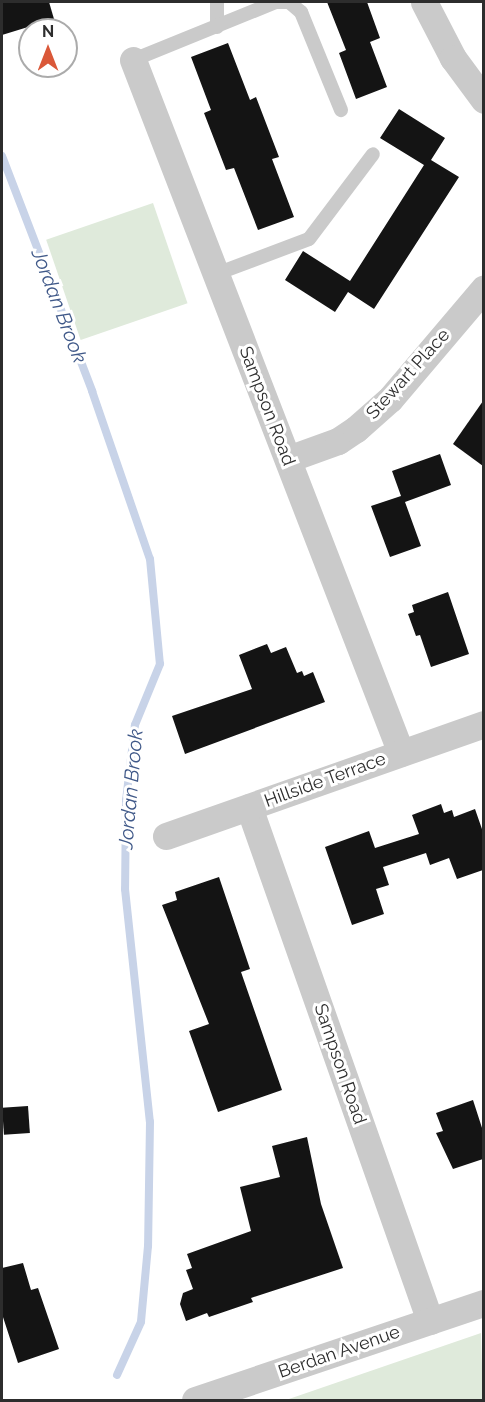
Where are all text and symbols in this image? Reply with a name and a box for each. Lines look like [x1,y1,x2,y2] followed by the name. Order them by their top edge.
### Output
[18,18,78,78] north arrow
[42,22,54,41] text: N
[26,246,92,366] water label: Jordan Brook
[362,324,454,424] street label: Stewart Place
[234,343,300,469] street label: Sampson Road
[114,728,148,850] water label: Jordan Brook
[261,748,389,812] street label: Hillside Terrace
[309,1001,371,1127] street label: Sampson Road
[275,1321,403,1383] street label: Berdan Avenue

